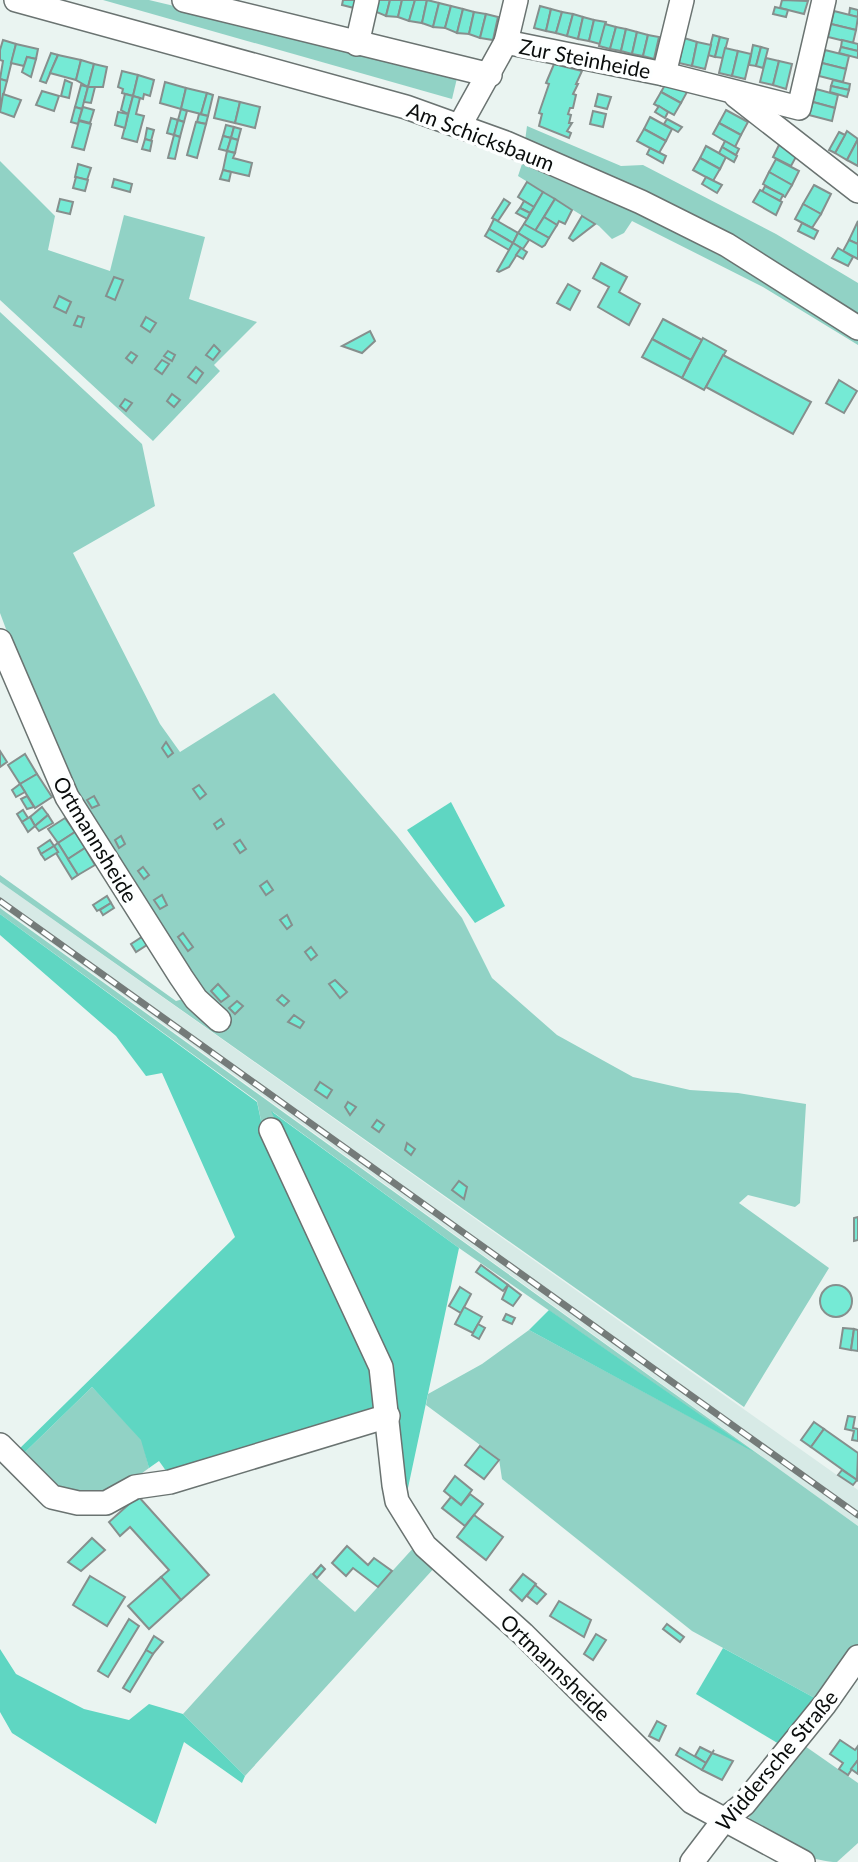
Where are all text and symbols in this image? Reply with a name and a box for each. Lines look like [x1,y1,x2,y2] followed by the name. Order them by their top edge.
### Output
[517,33,653,83] street label: Zur Steinheide
[404,96,558,176] street label: Am Schicksbaum
[49,771,143,907] street label: Ortmannsheide
[496,1608,616,1726] street label: Ortmannsheide
[710,1685,842,1835] street label: Widdersche Straße

